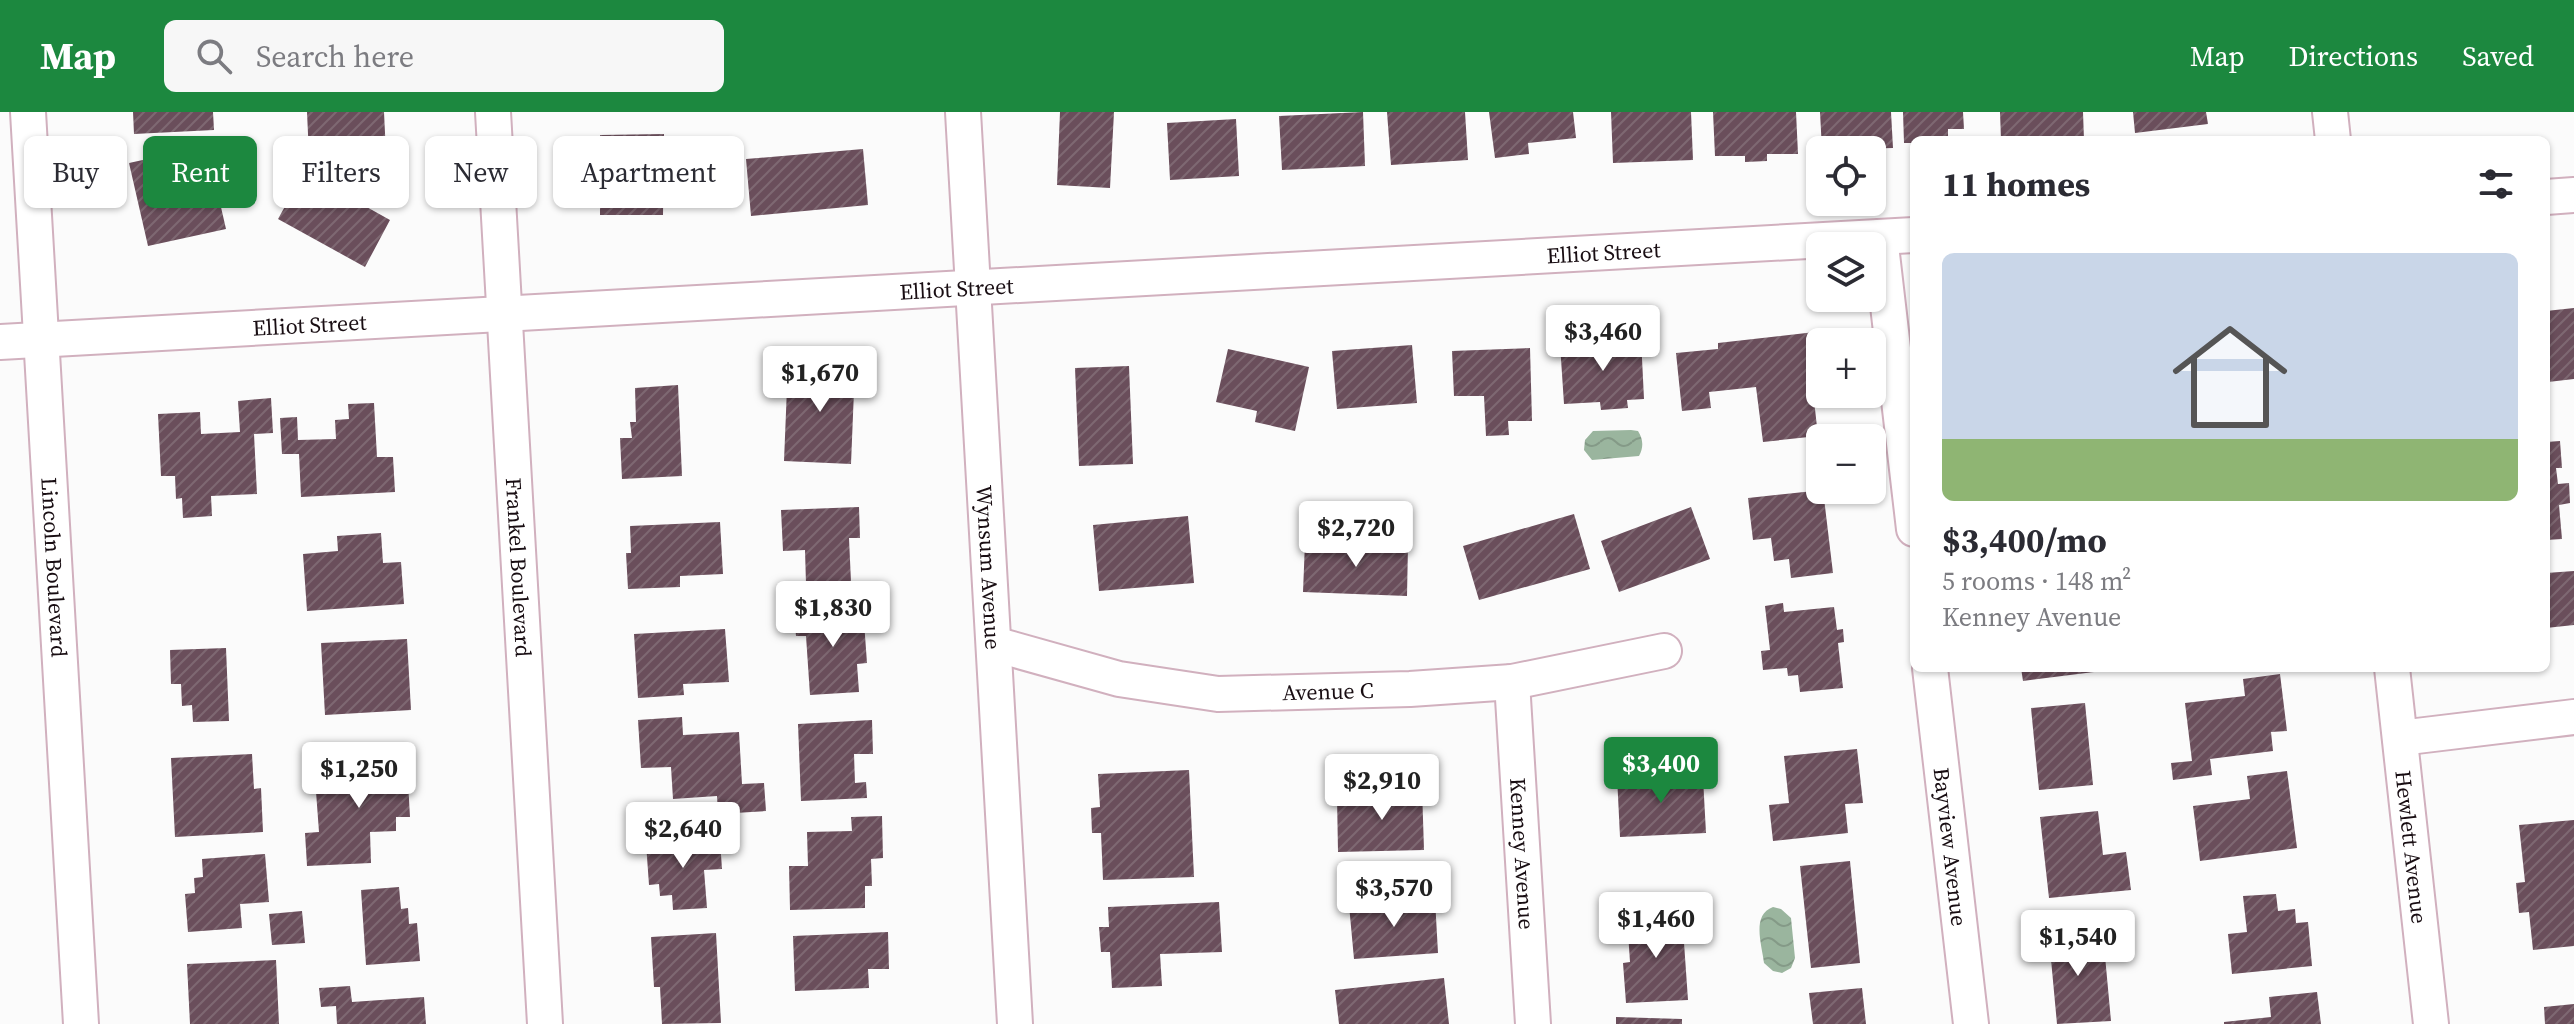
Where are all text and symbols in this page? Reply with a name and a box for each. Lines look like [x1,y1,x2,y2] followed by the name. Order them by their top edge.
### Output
[164,20,724,92] search box
[40,30,116,82] text: Map
[192,34,236,78] icon: search
[256,36,414,77] text: Search here
[2190,37,2245,75] text: Map
[2289,37,2418,75] text: Directions
[2462,37,2534,75] text: Saved
[24,136,127,208] chip: Buy
[143,136,257,208] chip: Rent
[273,136,409,208] chip: Filters
[425,136,537,208] chip: New
[553,136,744,208] chip: Apartment
[1806,136,1886,504] map controls
[1806,136,1886,216] button: locate
[1942,161,2090,207] text: 11 homes
[2474,162,2518,206] icon: filters
[1806,232,1886,312] button: layers
[1546,234,1662,271] street label: Elliot Street
[899,270,1015,307] street label: Elliot Street
[1538,305,1668,373] pin: $3,460
[2158,305,2302,449] icon: home
[252,306,368,343] street label: Elliot Street
[1564,313,1642,349] text: $3,460
[1806,328,1886,408] button: +
[755,346,885,414] pin: $1,670
[781,354,859,390] text: $1,670
[1806,424,1886,504] button: −
[34,476,75,659] street label: Lincoln Boulevard
[499,477,539,658] street label: Frankel Boulevard
[969,484,1009,650] street label: Wynsum Avenue
[1291,501,1421,569] pin: $2,720
[1317,509,1395,545] text: $2,720
[1942,517,2107,563] text: $3,400/mo
[1942,563,2131,599] text: 5 rooms · 148 m²
[768,581,898,649] pin: $1,830
[794,589,872,625] text: $1,830
[1942,599,2121,635] text: Kenney Avenue
[1282,675,1374,707] street label: Avenue C
[1596,737,1726,805] pin: $3,400
[294,742,424,810] pin: $1,250
[1622,745,1700,781] text: $3,400
[320,750,398,786] text: $1,250
[1317,754,1447,822] pin: $2,910
[1343,762,1421,798] text: $2,910
[1927,766,1975,928] street label: Bayview Avenue
[2388,769,2435,925] street label: Hewlett Avenue
[1503,777,1542,930] street label: Kenney Avenue
[618,802,748,870] pin: $2,640
[644,810,722,846] text: $2,640
[1329,861,1459,929] pin: $3,570
[1355,869,1433,905] text: $3,570
[1591,892,1721,960] pin: $1,460
[1617,900,1695,936] text: $1,460
[2013,910,2143,978] pin: $1,540
[2039,918,2117,954] text: $1,540

